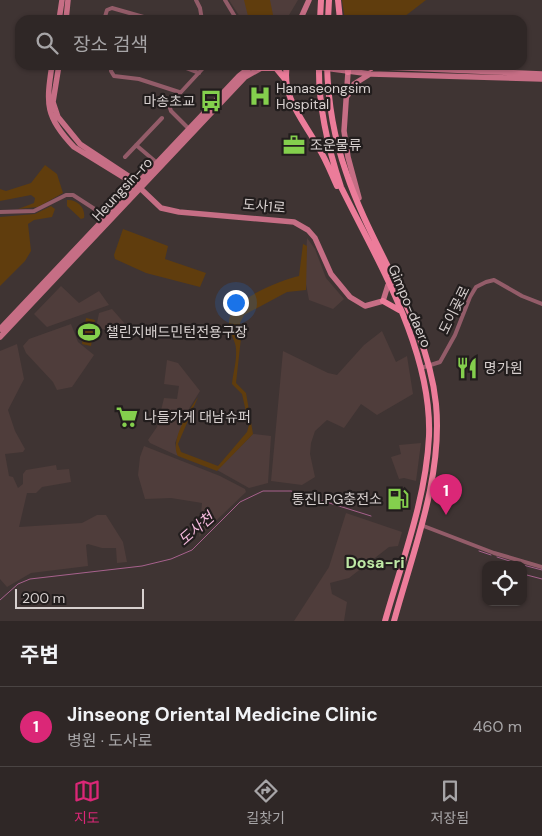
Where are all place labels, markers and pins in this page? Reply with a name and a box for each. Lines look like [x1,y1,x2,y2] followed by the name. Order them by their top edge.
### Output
[276,79,371,113] place label: Hanaseongsim Hospital
[247,83,273,109] hospital icon: Hanaseongsim Hospital
[198,88,224,114] bus stop icon: 마송초교
[143,92,195,110] place label: 마송초교
[281,132,307,158] office icon: 조운물류
[310,136,362,154] place label: 조운물류
[76,319,102,345] sports icon: 챌린지배드민턴전용구장
[106,323,248,341] place label: 챌린지배드민턴전용구장
[454,355,480,381] restaurant icon: 명가원
[484,359,523,377] place label: 명가원
[114,404,140,430] supermarket icon: 나들가게 대남슈퍼
[144,408,251,426] place label: 나들가게 대남슈퍼
[430,474,462,515] pin: 1
[385,486,411,512] fuel station icon: 통진LPG충전소
[291,490,382,508] place label: 통진LPG충전소

